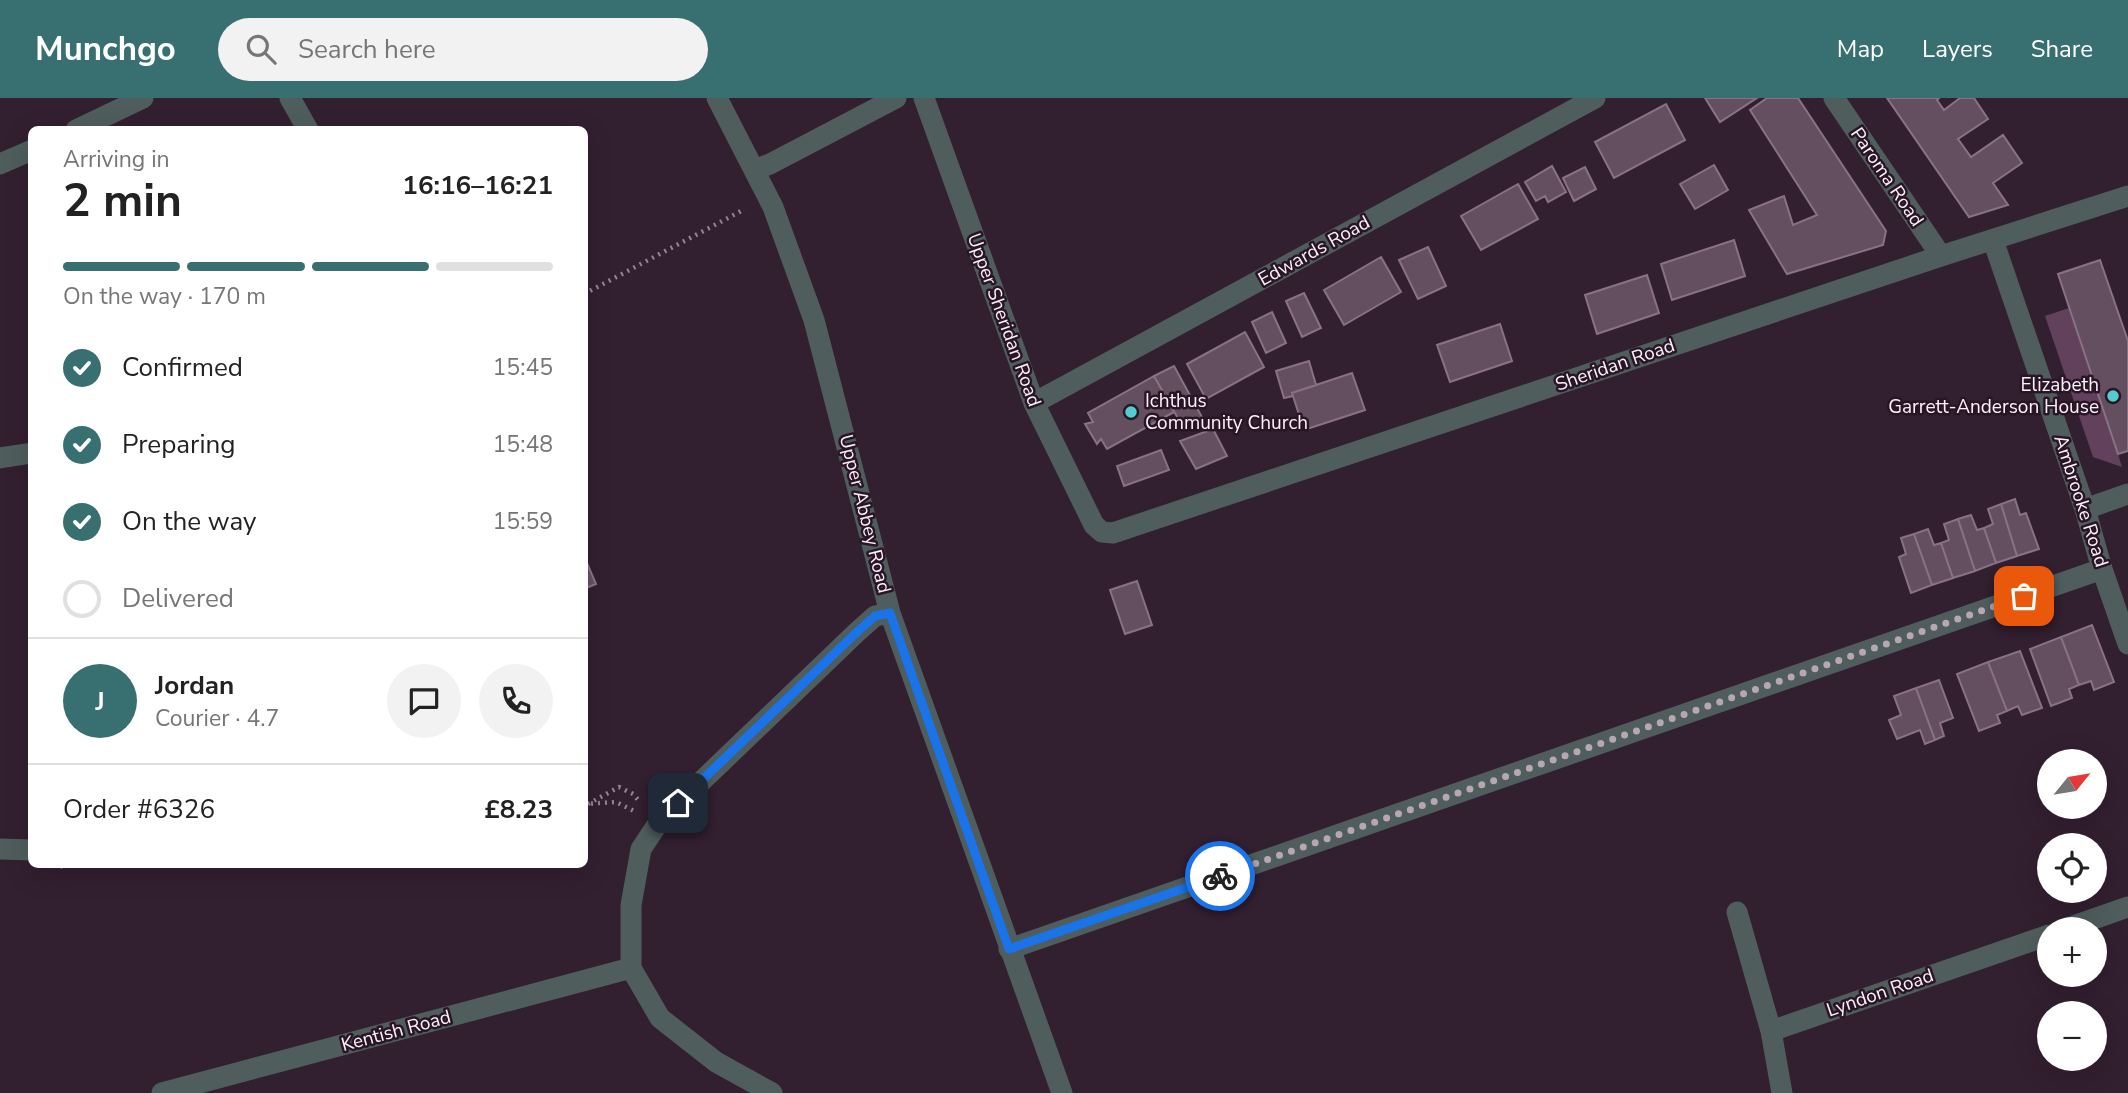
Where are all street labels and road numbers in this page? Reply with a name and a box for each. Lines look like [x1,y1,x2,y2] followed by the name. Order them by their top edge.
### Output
[1844,122,1930,232] street label: Paroma Road
[1254,210,1374,292] street label: Edwards Road
[961,230,1047,410] street label: Upper Sheridan Road
[1552,332,1678,398] street label: Sheridan Road
[833,432,897,596] street label: Upper Abbey Road
[2047,432,2115,570] street label: Ambrooke Road
[1823,963,1937,1023] street label: Lyndon Road
[338,1004,454,1058] street label: Kentish Road

